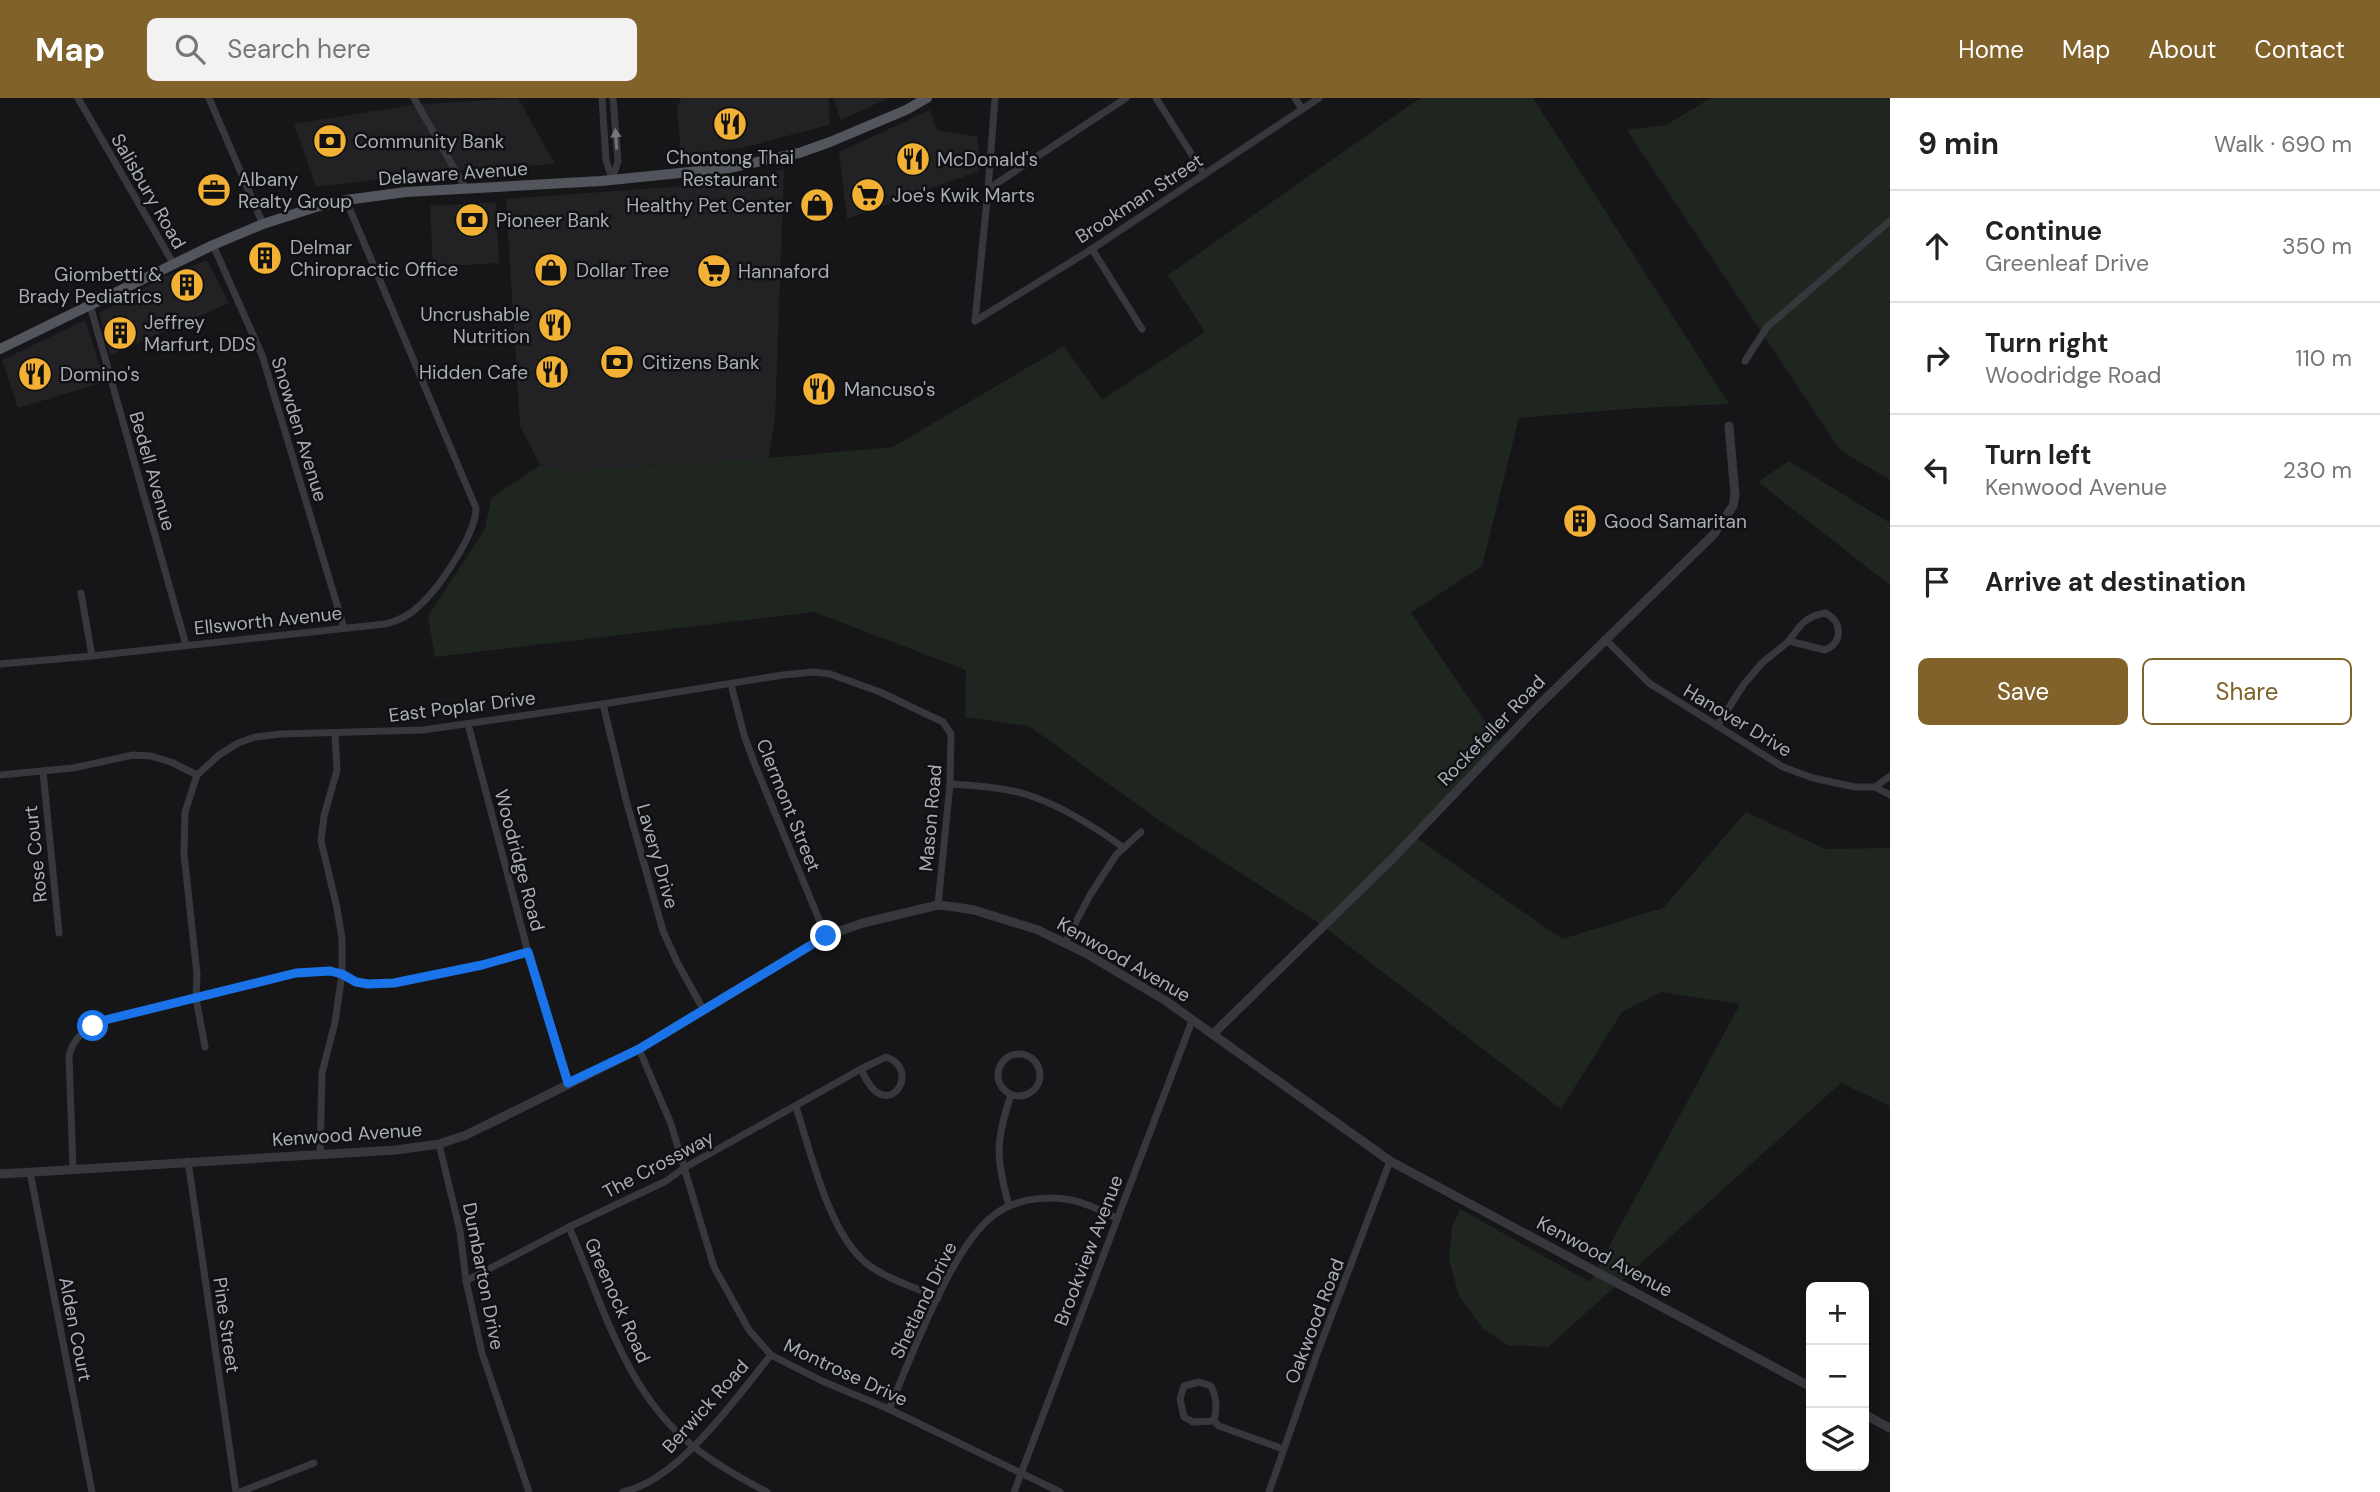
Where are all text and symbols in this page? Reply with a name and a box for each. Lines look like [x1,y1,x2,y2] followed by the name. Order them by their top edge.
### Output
[147,18,637,81] search box
[35,28,105,71] text: Map
[171,30,209,68] icon: search
[227,32,371,66] text: Search here
[1958,34,2024,65] text: Home
[2062,34,2110,65] text: Map
[2148,34,2217,65] text: About
[2255,34,2345,65] text: Contact
[711,105,749,143] restaurant icon: Chontong Thai Restaurant
[311,122,349,160] bank icon: Community Bank
[1918,124,1999,163] text: 9 min
[610,128,621,150] one-way arrow
[105,129,192,254] street label: Salisbury Road
[354,129,505,154] place label: Community Bank
[2214,129,2352,159] text: Walk · 690 m
[894,140,932,178] restaurant icon: McDonald's
[666,145,794,192] place label: Chontong Thai Restaurant
[937,147,1038,172] place label: McDonald's
[1071,148,1208,249] street label: Brookman Street
[377,156,529,191] street label: Delaware Avenue
[238,167,352,214] place label: Albany Realty Group
[195,171,233,209] office icon: Albany Realty Group
[849,176,887,214] supermarket icon: Joe's Kwik Marts
[892,183,1035,208] place label: Joe's Kwik Marts
[798,186,836,224] shop icon: Healthy Pet Center
[626,193,792,218] place label: Healthy Pet Center
[453,201,491,239] bank icon: Pioneer Bank
[496,208,610,233] place label: Pioneer Bank
[1985,214,2102,248] text: Continue
[1918,227,1956,265] icon: ahead
[2282,231,2352,261] text: 350 m
[290,235,458,282] place label: Delmar Chiropractic Office
[246,239,284,277] building icon: Delmar Chiropractic Office
[1985,248,2149,278] text: Greenleaf Drive
[532,251,570,289] shop icon: Dollar Tree
[695,252,733,290] supermarket icon: Hannaford
[576,258,669,283] place label: Dollar Tree
[738,259,829,284] place label: Hannaford
[18,262,162,309] place label: Giombetti & Brady Pediatrics
[168,266,206,304] building icon: Giombetti & Brady Pediatrics
[420,302,530,349] place label: Uncrushable Nutrition
[536,306,574,344] restaurant icon: Uncrushable Nutrition
[144,310,256,357] place label: Jeffrey Marfurt, DDS
[101,314,139,352] building icon: Jeffrey Marfurt, DDS
[1985,326,2109,360] text: Turn right
[1918,339,1956,377] icon: right
[598,343,636,381] bank icon: Citizens Bank
[2295,343,2352,373] text: 110 m
[642,350,760,375] place label: Citizens Bank
[533,353,571,391] restaurant icon: Hidden Cafe
[266,354,333,505] street label: Snowden Avenue
[16,355,54,393] restaurant icon: Domino's
[419,360,528,385] place label: Hidden Cafe
[1985,360,2161,390] text: Woodridge Road
[60,362,140,387] place label: Domino's
[800,370,838,408] restaurant icon: Mancuso's
[844,377,936,402] place label: Mancuso's
[124,409,181,534] street label: Bedell Avenue
[1985,438,2092,472] text: Turn left
[1918,451,1956,489] icon: left
[2283,455,2352,485] text: 230 m
[1985,472,2167,502] text: Kenwood Avenue
[1561,502,1599,540] building icon: Good Samaritan
[1604,509,1747,534] place label: Good Samaritan
[1918,563,1956,601] icon: arrive
[1985,565,2246,599] text: Arrive at destination
[193,600,343,641] street label: Ellsworth Avenue
[1918,658,2128,725] button: Save
[2142,658,2352,725] button: Share
[1432,670,1551,791] street label: Rockefeller Road
[1679,678,1797,763] street label: Hanover Drive
[387,685,537,728] street label: East Poplar Drive
[751,735,827,875] street label: Clermont Street
[913,764,948,873] street label: Mason Road
[489,787,550,934] street label: Woodridge Road
[631,801,684,911] street label: Lavery Drive
[18,804,53,904] street label: Rose Court
[1052,911,1195,1008] street label: Kenwood Avenue
[810,920,841,951] route end
[77,1010,108,1041] route start
[271,1117,423,1152] street label: Kenwood Avenue
[598,1124,719,1204] street label: The Crossway
[1048,1171,1129,1329] street label: Brookview Avenue
[457,1200,510,1352] street label: Dumbarton Drive
[1533,1210,1677,1303] street label: Kenwood Avenue
[579,1234,656,1367] street label: Greenock Road
[884,1238,963,1363] street label: Shetland Drive
[1279,1255,1350,1388] street label: Oakwood Road
[53,1275,98,1383] street label: Alden Court
[207,1276,246,1374] street label: Pine Street
[1806,1282,1869,1471] map controls
[1806,1282,1869,1345] button: +
[780,1333,912,1412] street label: Montrose Drive
[1806,1345,1869,1408] button: −
[657,1354,754,1459] street label: Berwick Road
[1806,1408,1869,1471] button: layers

